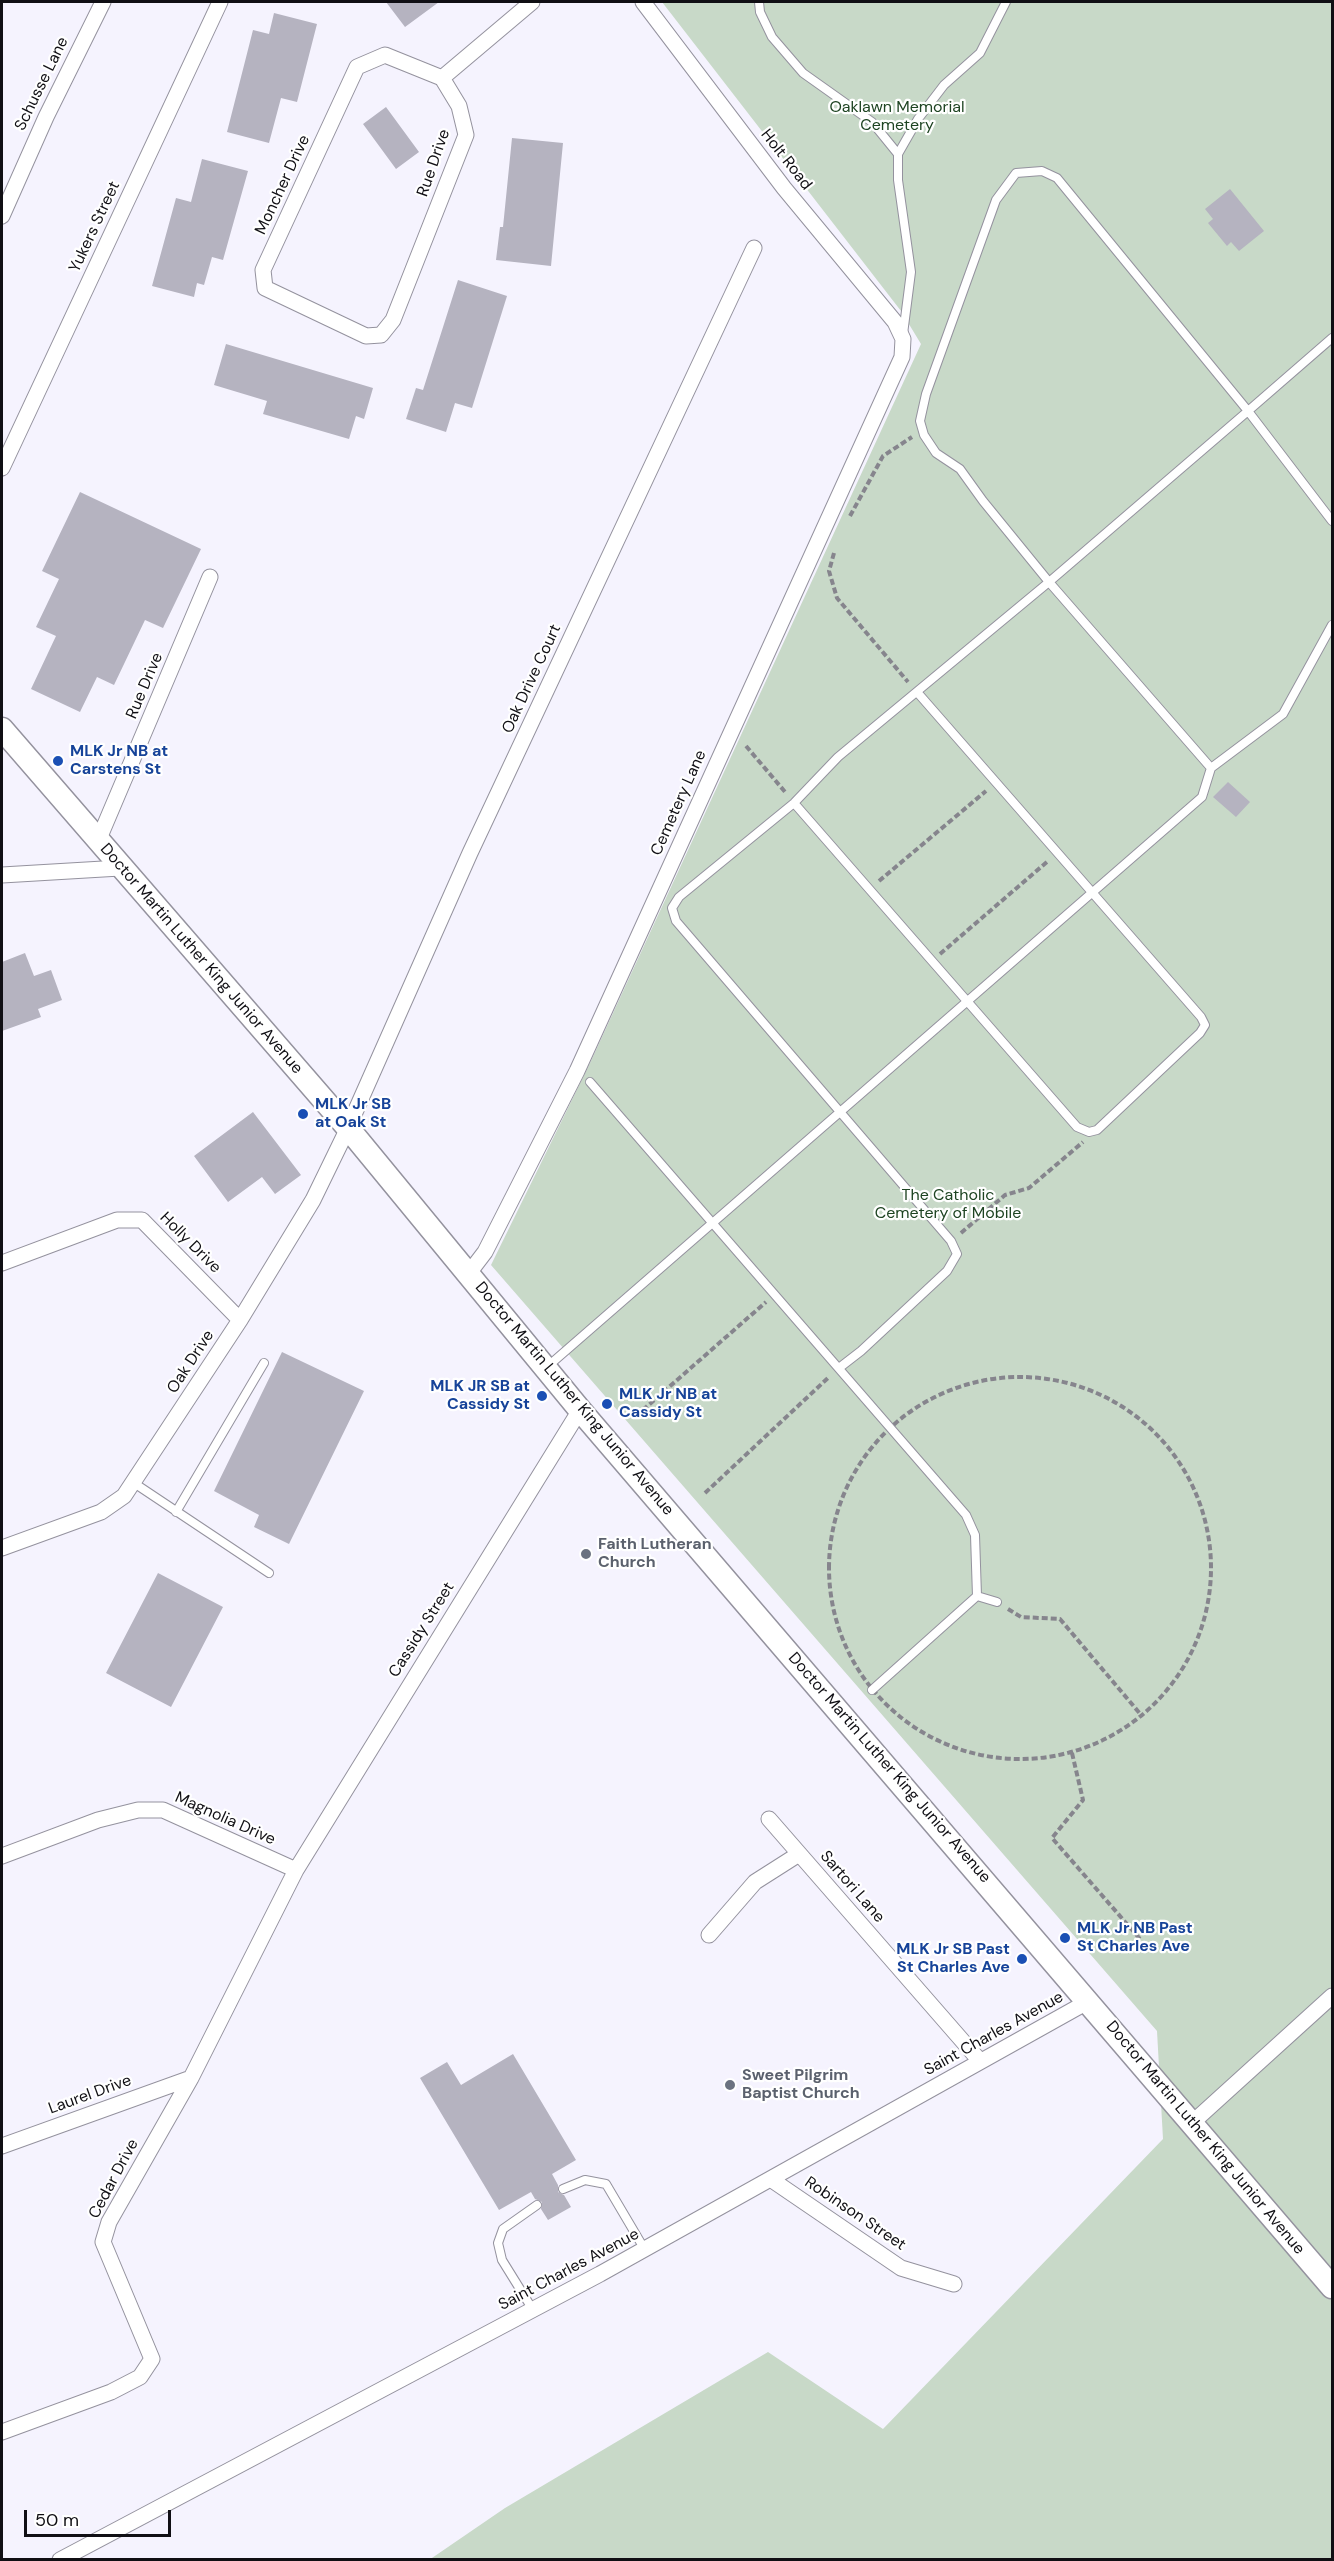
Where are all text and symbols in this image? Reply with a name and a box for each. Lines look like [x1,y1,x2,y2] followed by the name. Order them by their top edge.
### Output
[11,34,73,134] street label: Schusse Lane
[829,98,965,136] park label: Oaklawn Memorial Cemetery
[756,126,816,194] street label: Holt Road
[414,127,454,199] street label: Rue Drive
[252,132,314,238] street label: Moncher Drive
[66,178,124,276] street label: Yukers Street
[498,622,566,736] street label: Oak Drive Court
[123,650,167,722] street label: Rue Drive
[70,742,168,780] place label: MLK Jr NB at Carstens St
[647,747,711,859] street label: Cemetery Lane
[51,754,65,768] marker: MLK Jr NB at Carstens St
[96,840,306,1078] street label: Doctor Martin Luther King Junior Avenue
[315,1095,391,1133] place label: MLK Jr SB at Oak St
[296,1107,310,1121] marker: MLK Jr SB at Oak St
[875,1186,1021,1224] park label: The Catholic Cemetery of Mobile
[155,1208,225,1278] street label: Holly Drive
[471,1278,677,1520] street label: Doctor Martin Luther King Junior Avenue
[164,1327,218,1397] street label: Oak Drive
[430,1377,530,1415] place label: MLK JR SB at Cassidy St
[619,1385,717,1423] place label: MLK Jr NB at Cassidy St
[535,1389,549,1403] marker: MLK JR SB at Cassidy St
[600,1397,614,1411] marker: MLK Jr NB at Cassidy St
[598,1535,712,1573] place label: Faith Lutheran Church
[579,1547,593,1561] marker: Faith Lutheran Church
[385,1579,459,1681] street label: Cassidy Street
[784,1649,994,1887] street label: Doctor Martin Luther King Junior Avenue
[172,1788,278,1850] street label: Magnolia Drive
[816,1847,888,1927] street label: Sartori Lane
[1077,1919,1193,1957] place label: MLK Jr NB Past St Charles Ave
[1058,1931,1072,1945] marker: MLK Jr NB Past St Charles Ave
[896,1940,1010,1978] place label: MLK Jr SB Past St Charles Ave
[1015,1952,1029,1966] marker: MLK Jr SB Past St Charles Ave
[921,1988,1067,2080] street label: Saint Charles Avenue
[1102,2017,1308,2259] street label: Doctor Martin Luther King Junior Avenue
[742,2066,860,2104] place label: Sweet Pilgrim Baptist Church
[46,2071,134,2119] street label: Laurel Drive
[723,2078,737,2092] marker: Sweet Pilgrim Baptist Church
[85,2136,143,2222] street label: Cedar Drive
[801,2173,909,2255] street label: Robinson Street
[496,2225,642,2315] street label: Saint Charles Avenue
[27,2498,174,2536] scale bar
[35,2508,79,2532] text: 50 m

